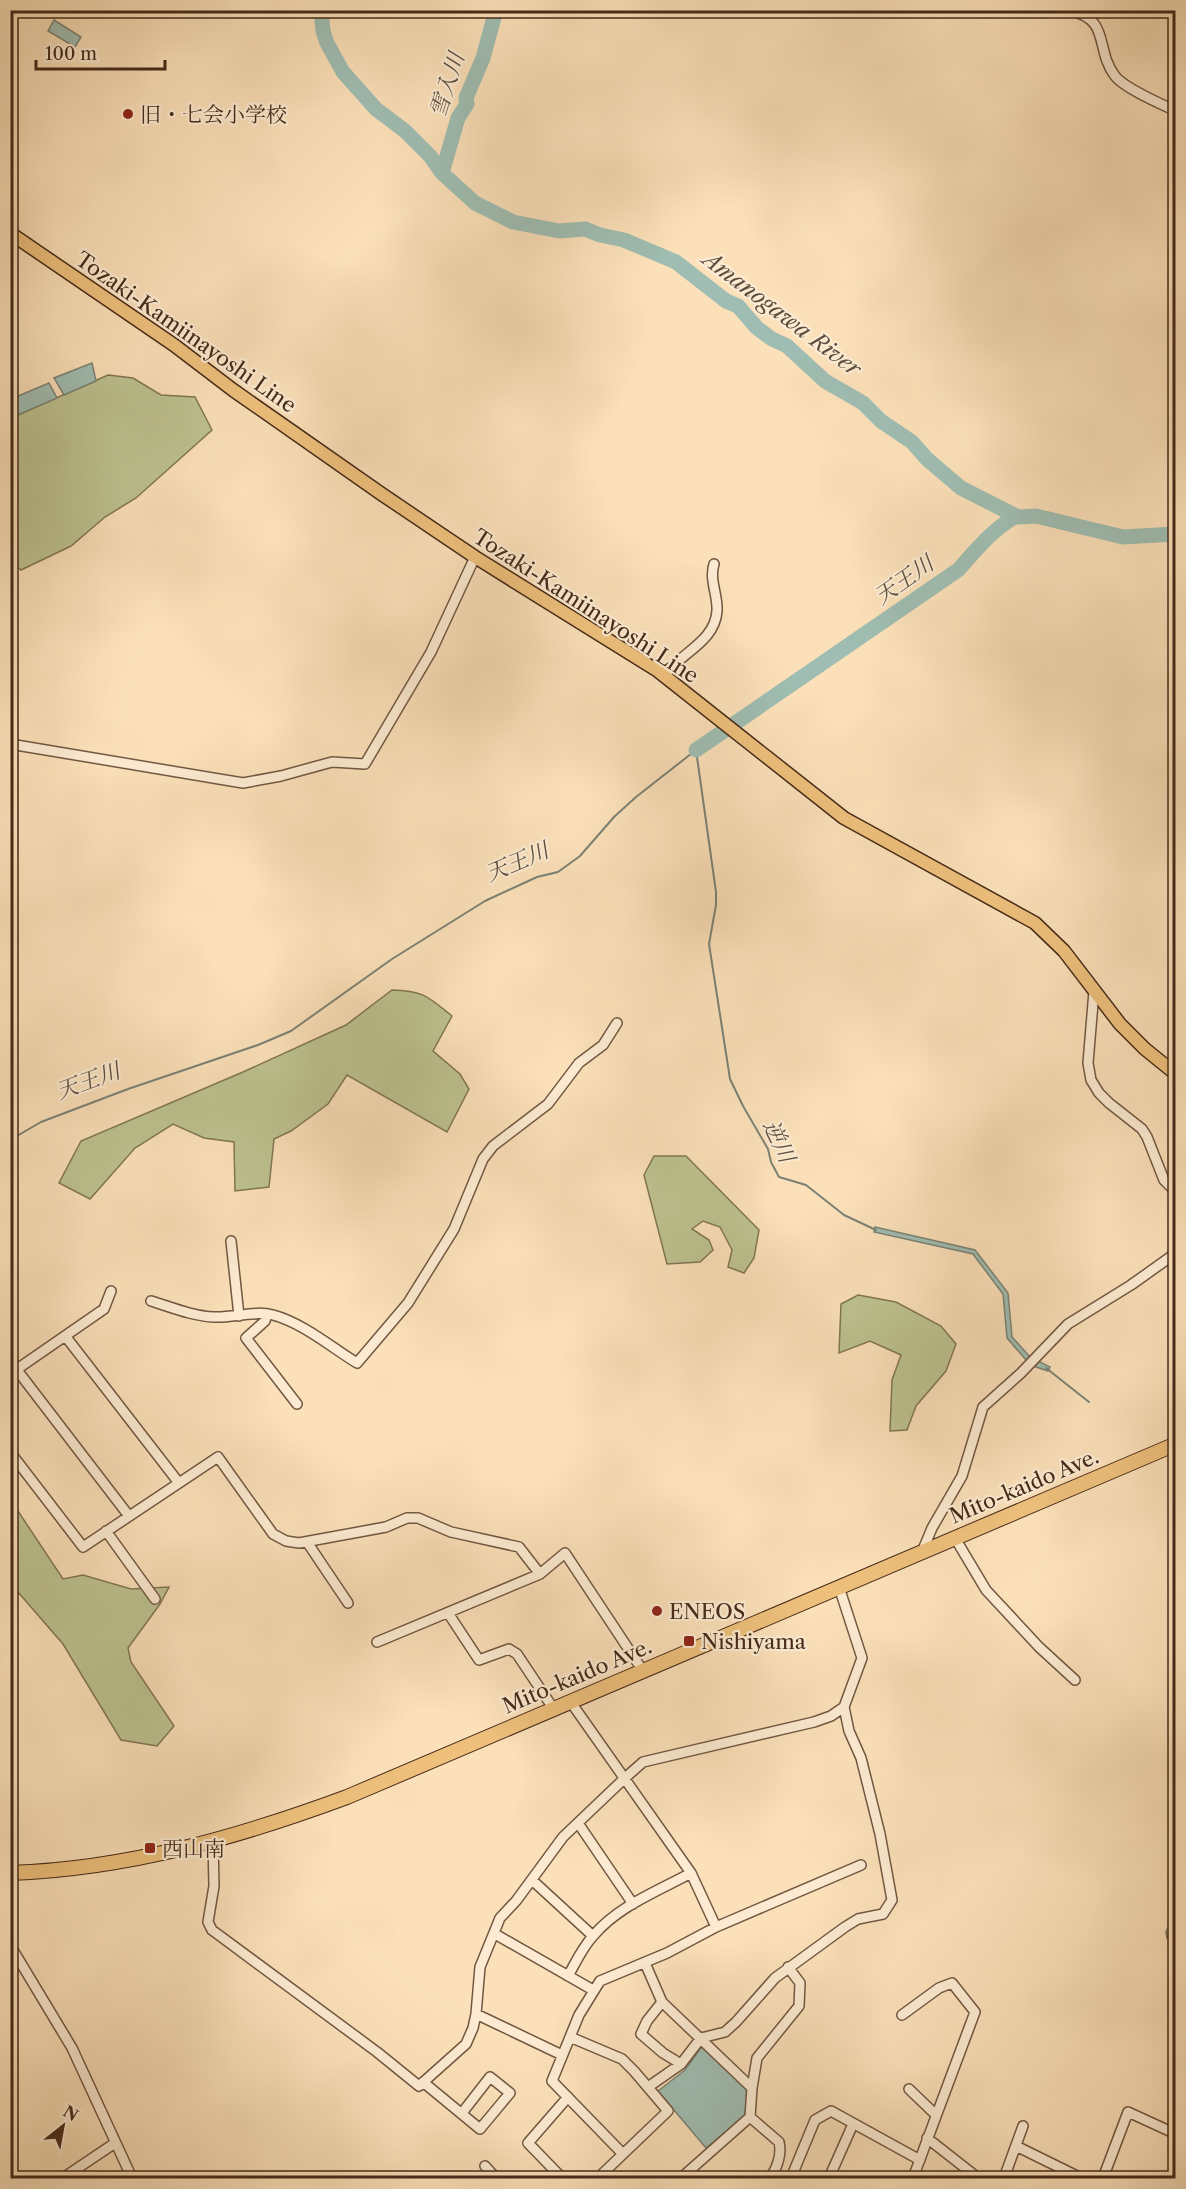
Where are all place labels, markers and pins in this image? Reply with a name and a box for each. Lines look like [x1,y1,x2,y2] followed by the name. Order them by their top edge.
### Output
[140,102,287,127] place label: 旧・七会小学校
[121,107,135,121] marker: 旧・七会小学校
[669,1599,745,1624] place label: ENEOS
[650,1604,664,1618] marker: ENEOS
[701,1629,807,1654] place label: Nishiyama
[682,1634,696,1648] marker: Nishiyama
[162,1836,225,1861] place label: 西山南
[143,1841,157,1855] marker: 西山南

